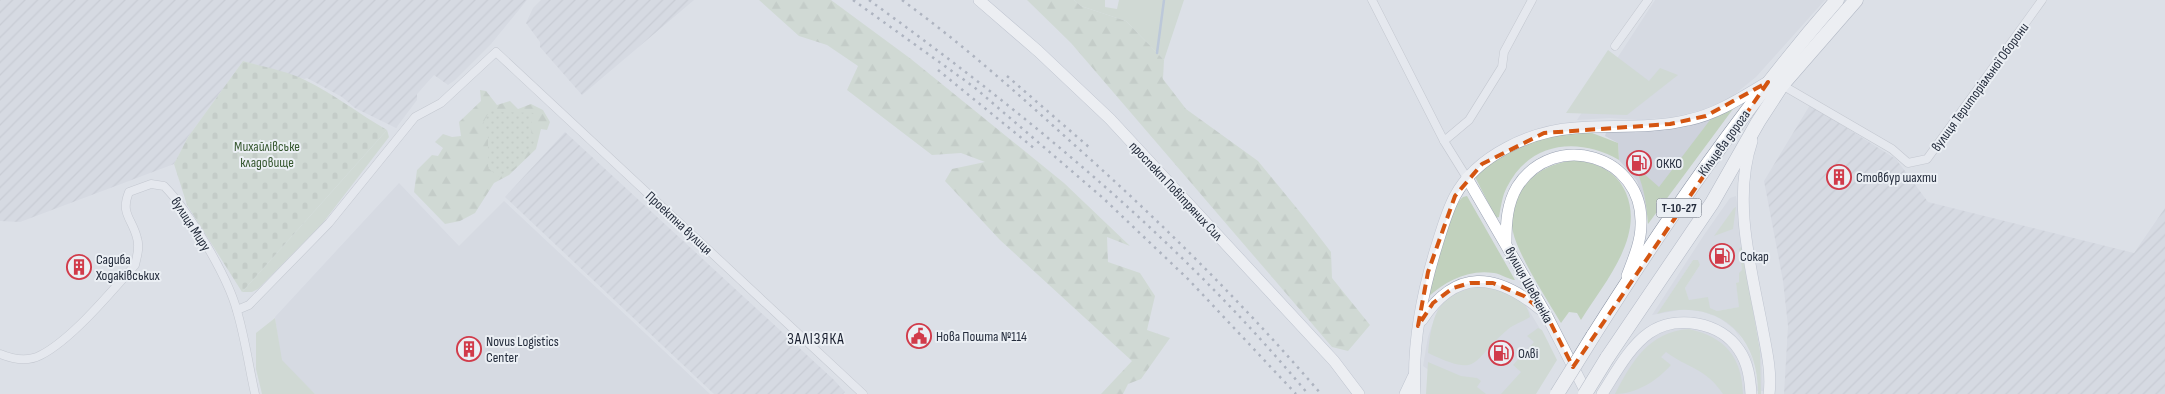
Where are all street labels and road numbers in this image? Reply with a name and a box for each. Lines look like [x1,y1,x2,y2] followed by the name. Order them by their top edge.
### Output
[1928,19,2032,155] street label: вулиця Територіальної Оборони
[1694,107,1754,179] street label: Кільцева дорога
[1126,138,1226,244] street label: проспект Повітряних Сил
[642,188,716,258] street label: Проектна вулиця
[167,194,215,255] street label: вулиця Миру
[1656,198,1702,218] road number: Т-10-27
[1501,244,1557,326] street label: вулиця Шевченка

